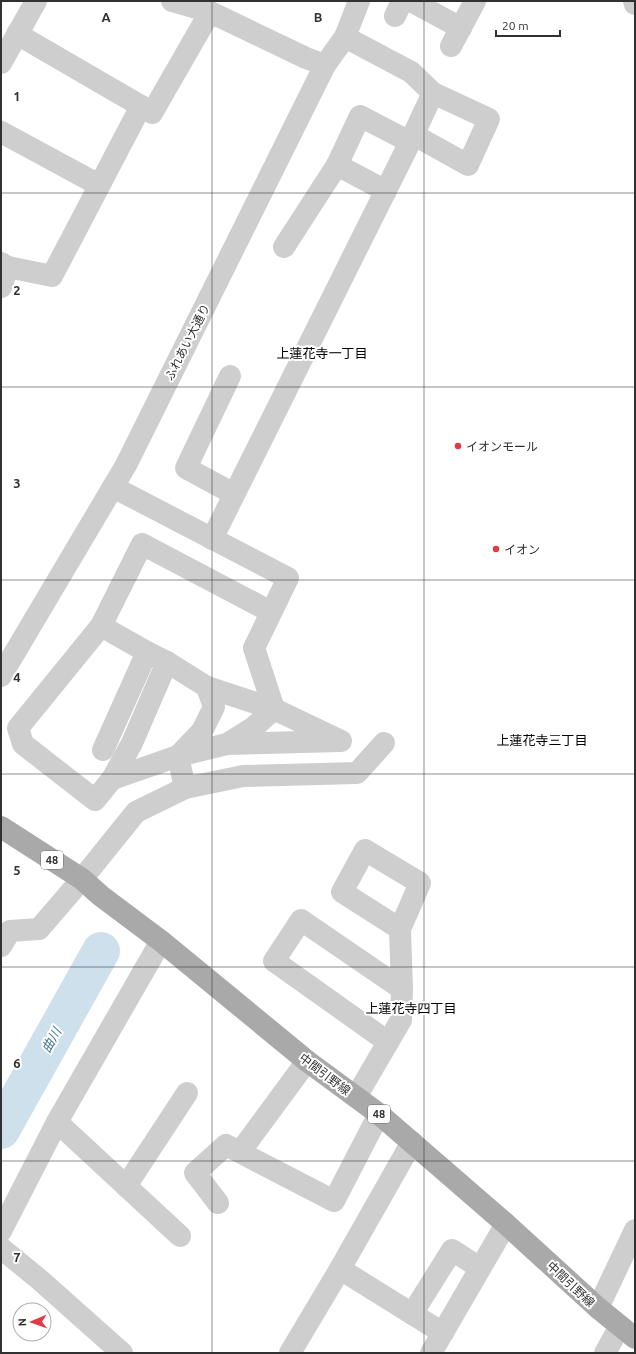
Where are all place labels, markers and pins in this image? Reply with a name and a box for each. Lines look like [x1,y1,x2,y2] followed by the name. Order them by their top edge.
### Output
[466,440,538,453] place label: イオンモール
[453,441,463,451] marker: イオンモール
[504,543,540,556] place label: イオン
[491,544,501,554] marker: イオン

